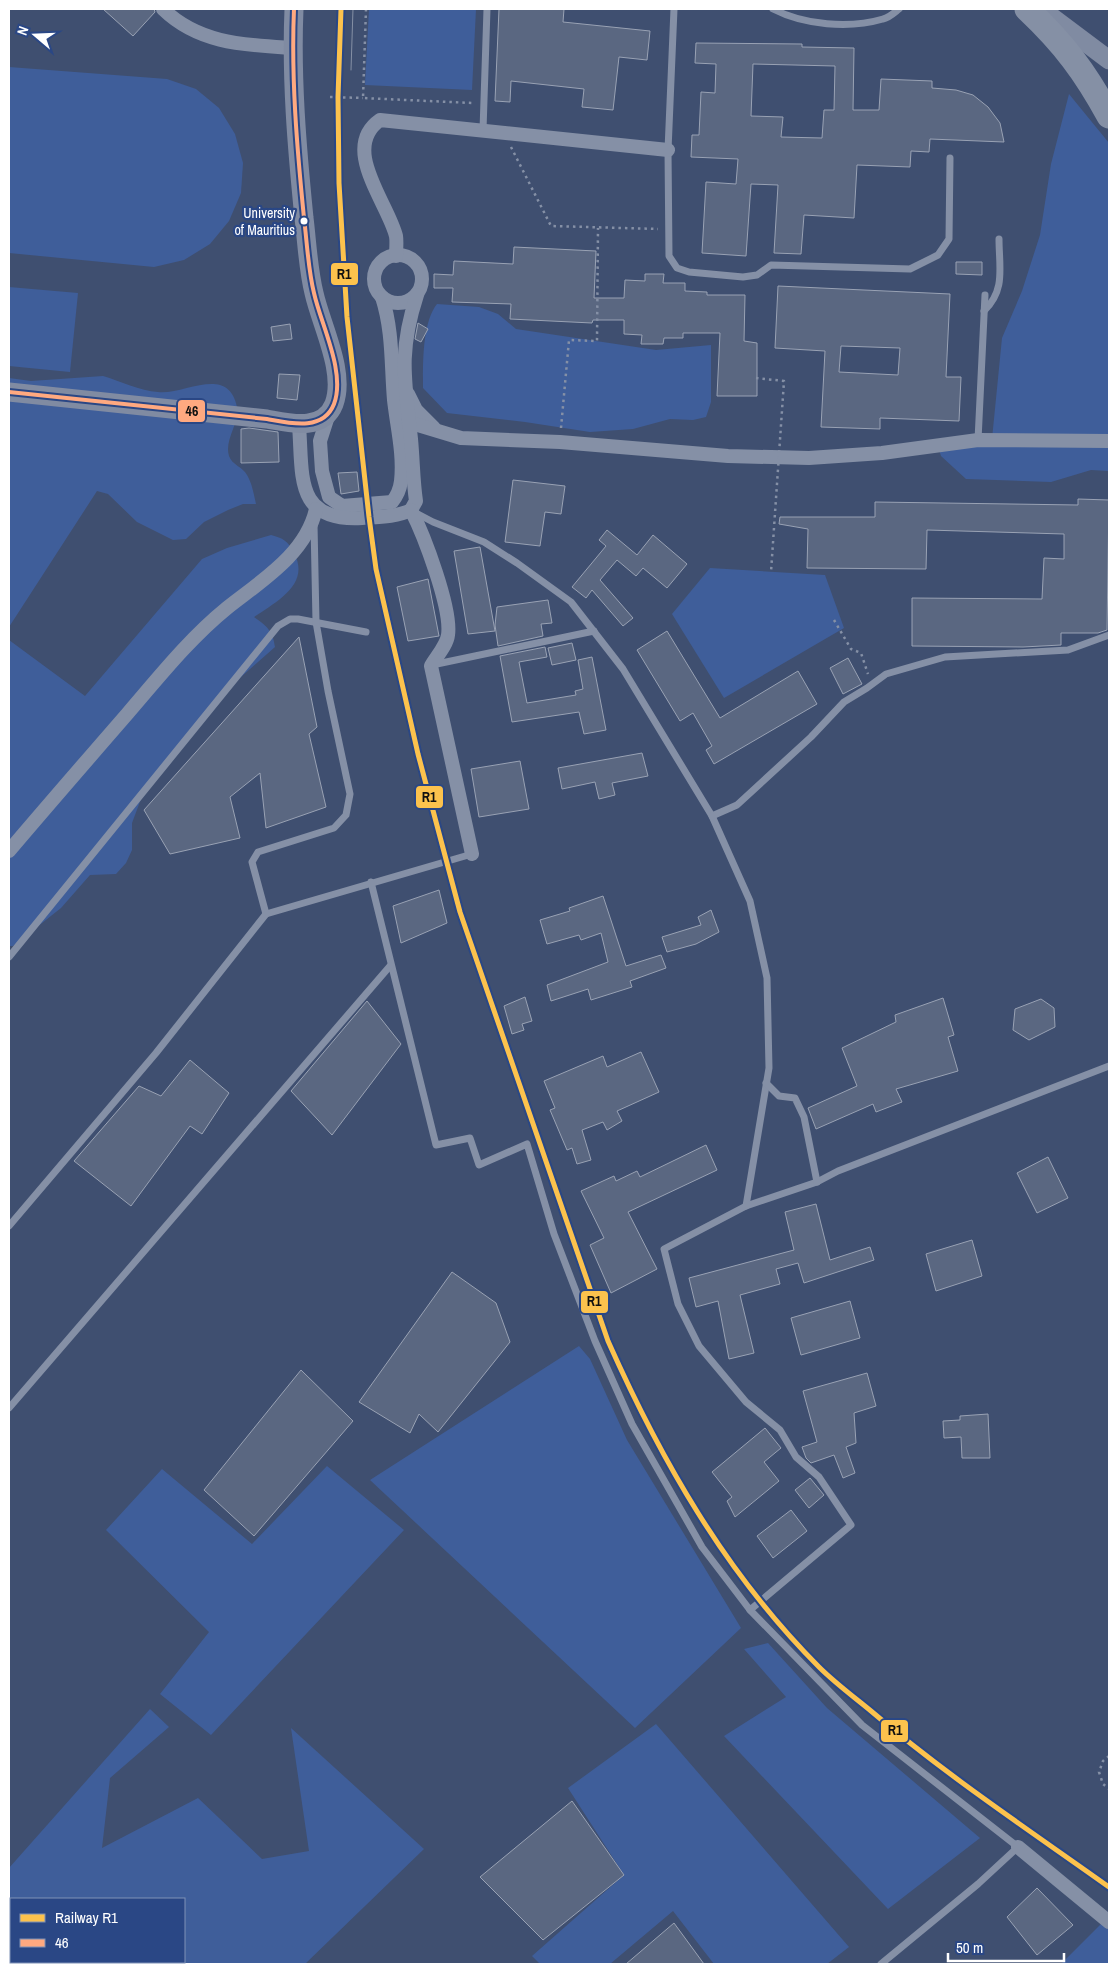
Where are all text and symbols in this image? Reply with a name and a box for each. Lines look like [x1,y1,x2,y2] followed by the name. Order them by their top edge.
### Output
[10,10,60,60] north arrow
[13,24,33,38] text: N
[234,204,295,239] place label: University of Mauritius
[299,216,309,226] marker: University of Mauritius
[330,262,359,286] line badge: R1
[337,265,352,283] text: R1
[177,399,206,423] line badge: 46
[186,402,198,420] text: 46
[415,785,444,809] line badge: R1
[422,788,437,806] text: R1
[580,1290,609,1314] line badge: R1
[587,1292,602,1310] text: R1
[880,1719,909,1743] line badge: R1
[888,1721,903,1739] text: R1
[10,1898,185,1963] legend
[55,1907,118,1928] text: Railway R1
[948,1930,1064,1962] scale bar
[55,1932,69,1953] text: 46
[956,1937,983,1958] text: 50 m

